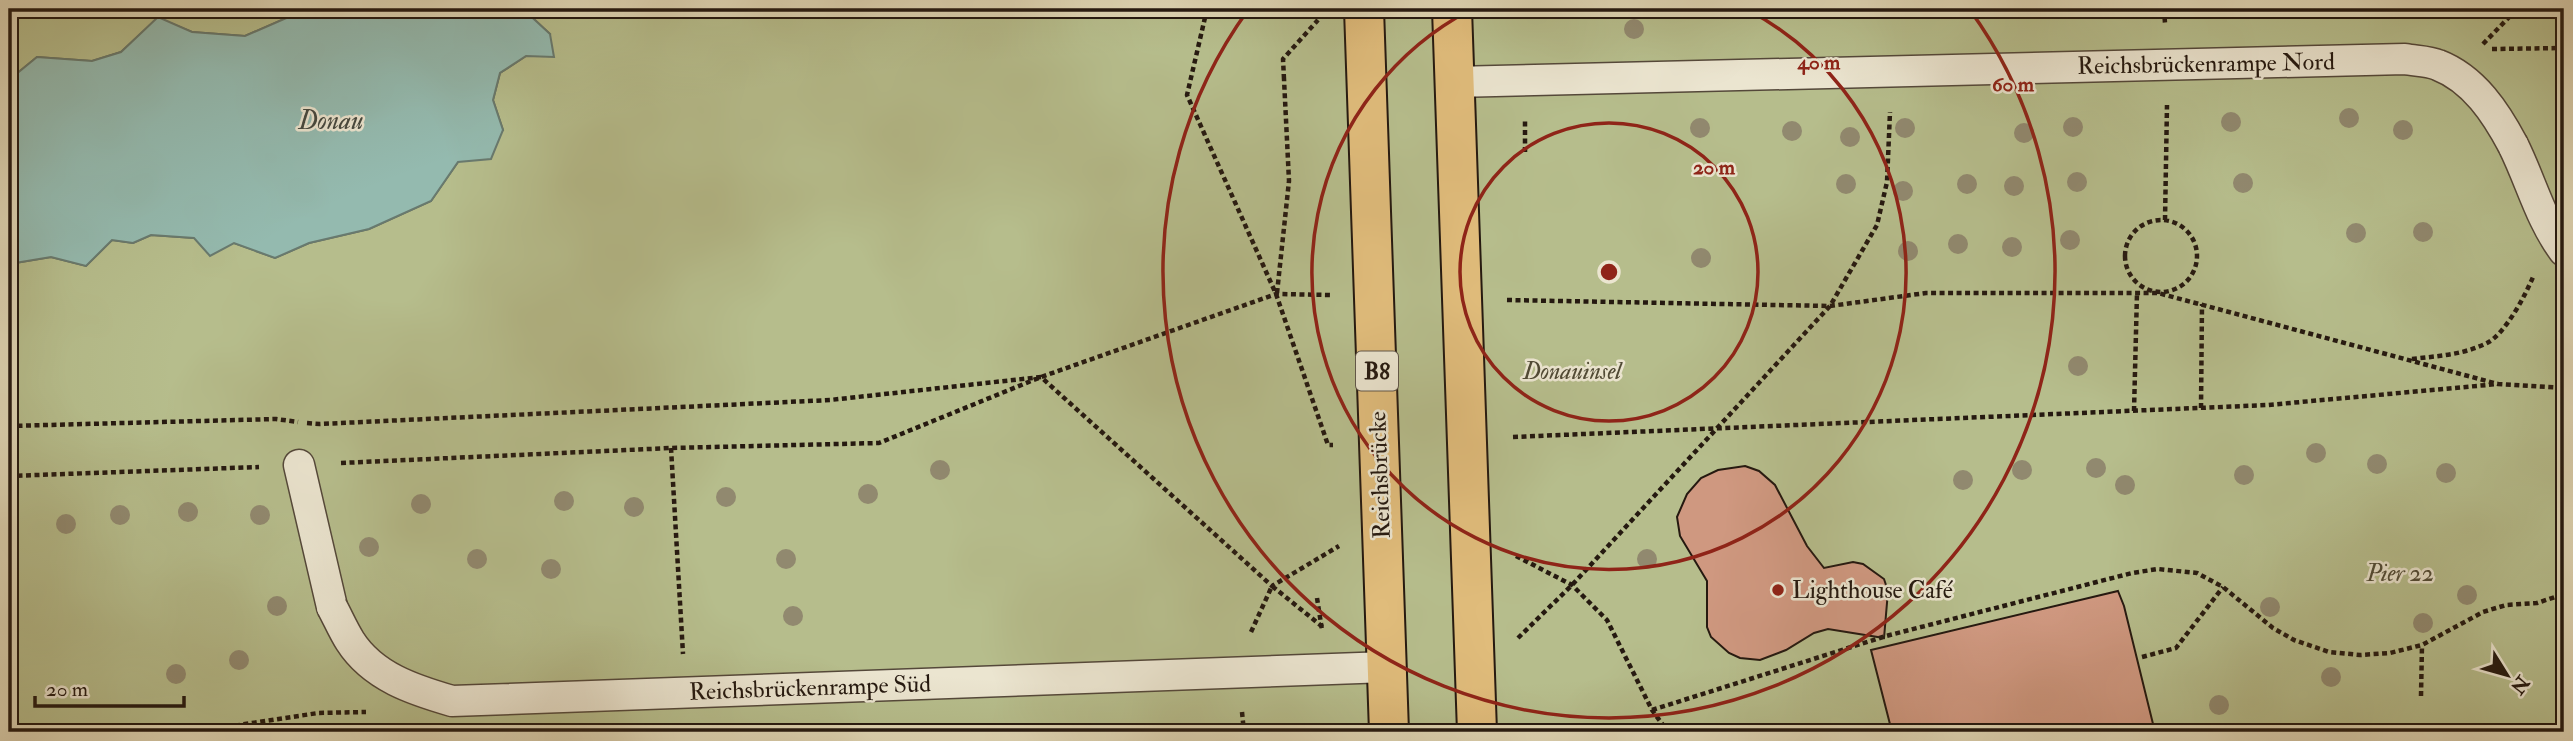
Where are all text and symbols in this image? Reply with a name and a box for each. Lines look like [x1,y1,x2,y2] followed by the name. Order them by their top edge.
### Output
[2077,46,2335,82] street label: Reichsbrückenrampe Nord
[1797,49,1841,76] text: 40 m
[1992,71,2035,98] text: 60 m
[298,105,363,137] water label: Donau
[1693,154,1736,181] text: 20 m
[1597,260,1621,284] centre of rings
[1356,352,1398,390] road number: B8
[1522,356,1623,387] park label: Donauinsel
[1362,411,1398,539] street label: Reichsbrücke
[2365,558,2434,589] park label: Pier 22
[1792,575,1954,606] place label: Lighthouse Café
[1770,582,1786,598] marker: Lighthouse Café
[2472,640,2542,710] north arrow
[35,664,184,708] scale bar
[688,668,932,708] street label: Reichsbrückenrampe Süd
[2504,670,2535,699] text: N
[46,676,88,703] text: 20 m

